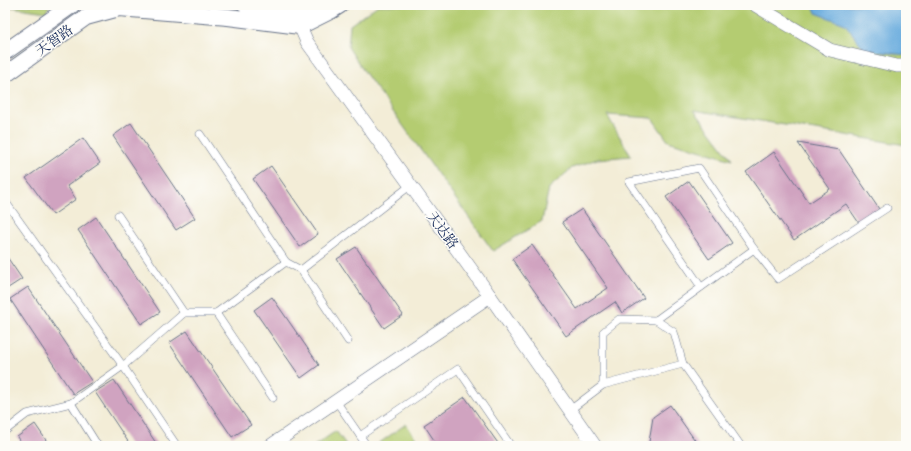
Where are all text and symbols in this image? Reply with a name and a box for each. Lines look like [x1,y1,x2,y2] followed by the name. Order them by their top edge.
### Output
[32,21,78,62] street label: 天智路
[421,208,462,254] street label: 天达路

